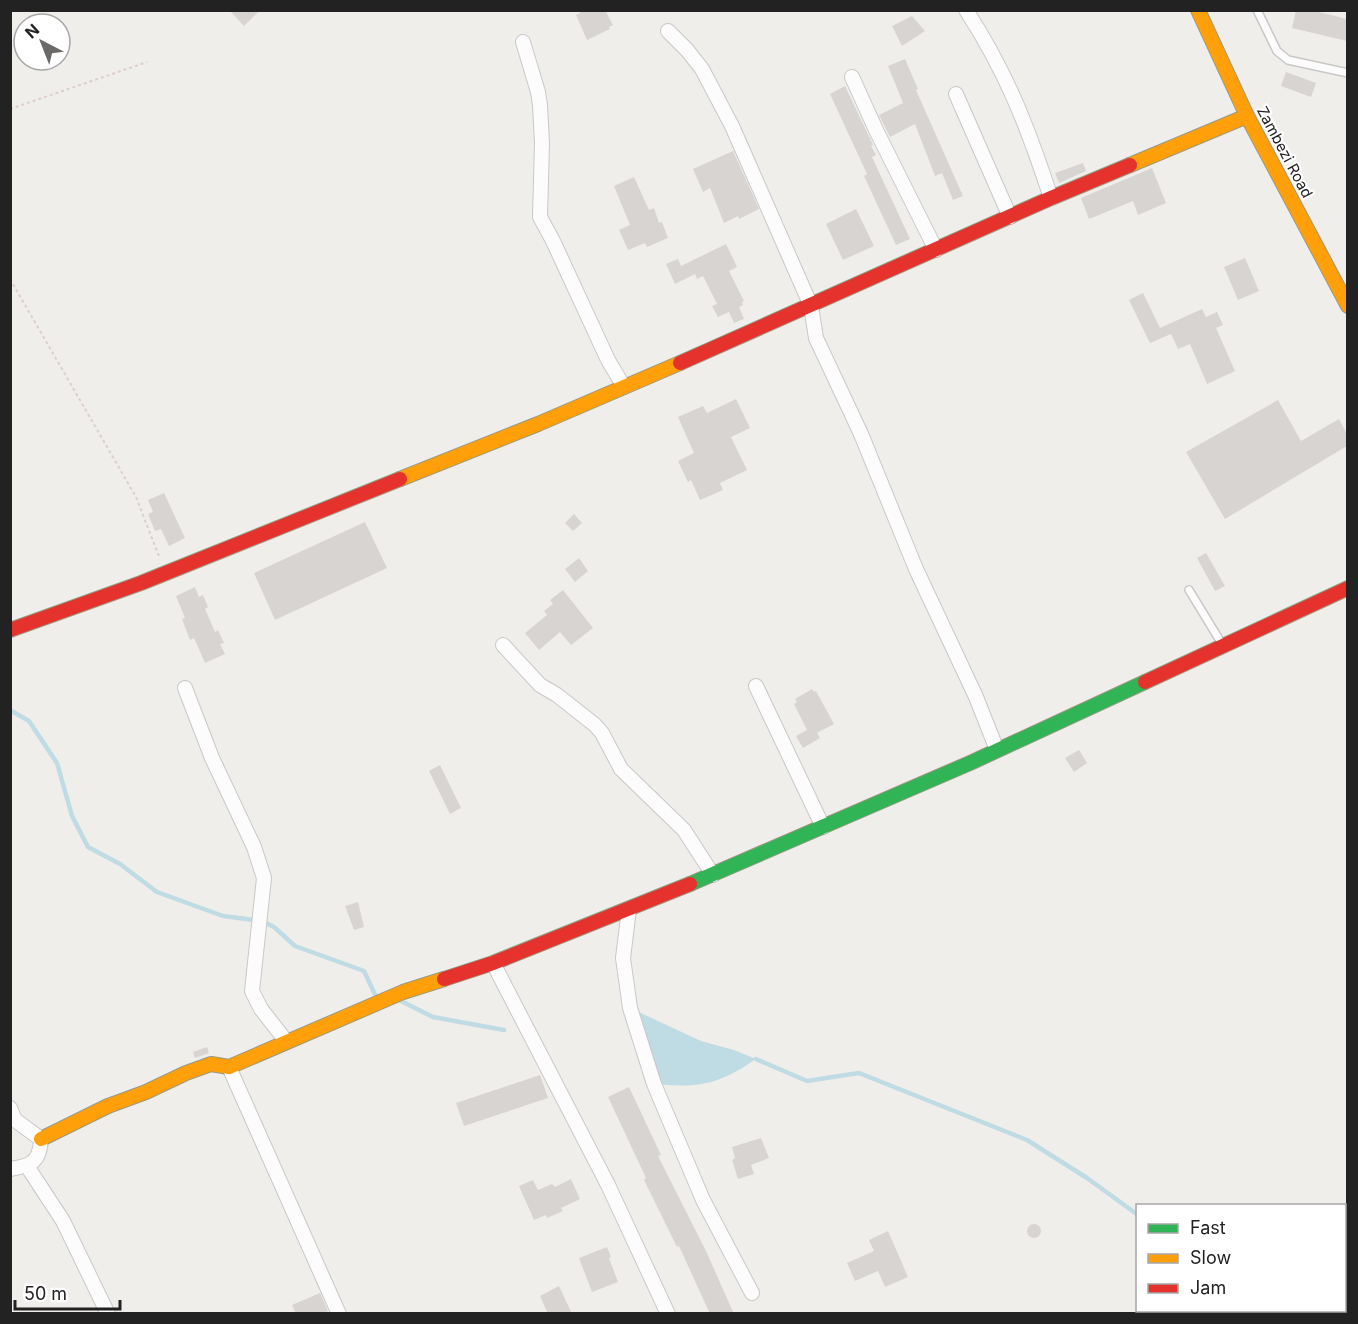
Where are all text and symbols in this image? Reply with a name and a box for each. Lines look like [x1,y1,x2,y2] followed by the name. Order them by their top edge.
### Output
[12,12,72,72] north arrow
[21,19,43,42] text: N
[1253,103,1317,201] street label: Zambezi Road
[1136,1204,1346,1312] legend
[1190,1217,1226,1238] text: Fast
[1190,1247,1231,1268] text: Slow
[15,1273,120,1311] scale bar
[1190,1277,1226,1298] text: Jam
[24,1283,67,1304] text: 50 m

